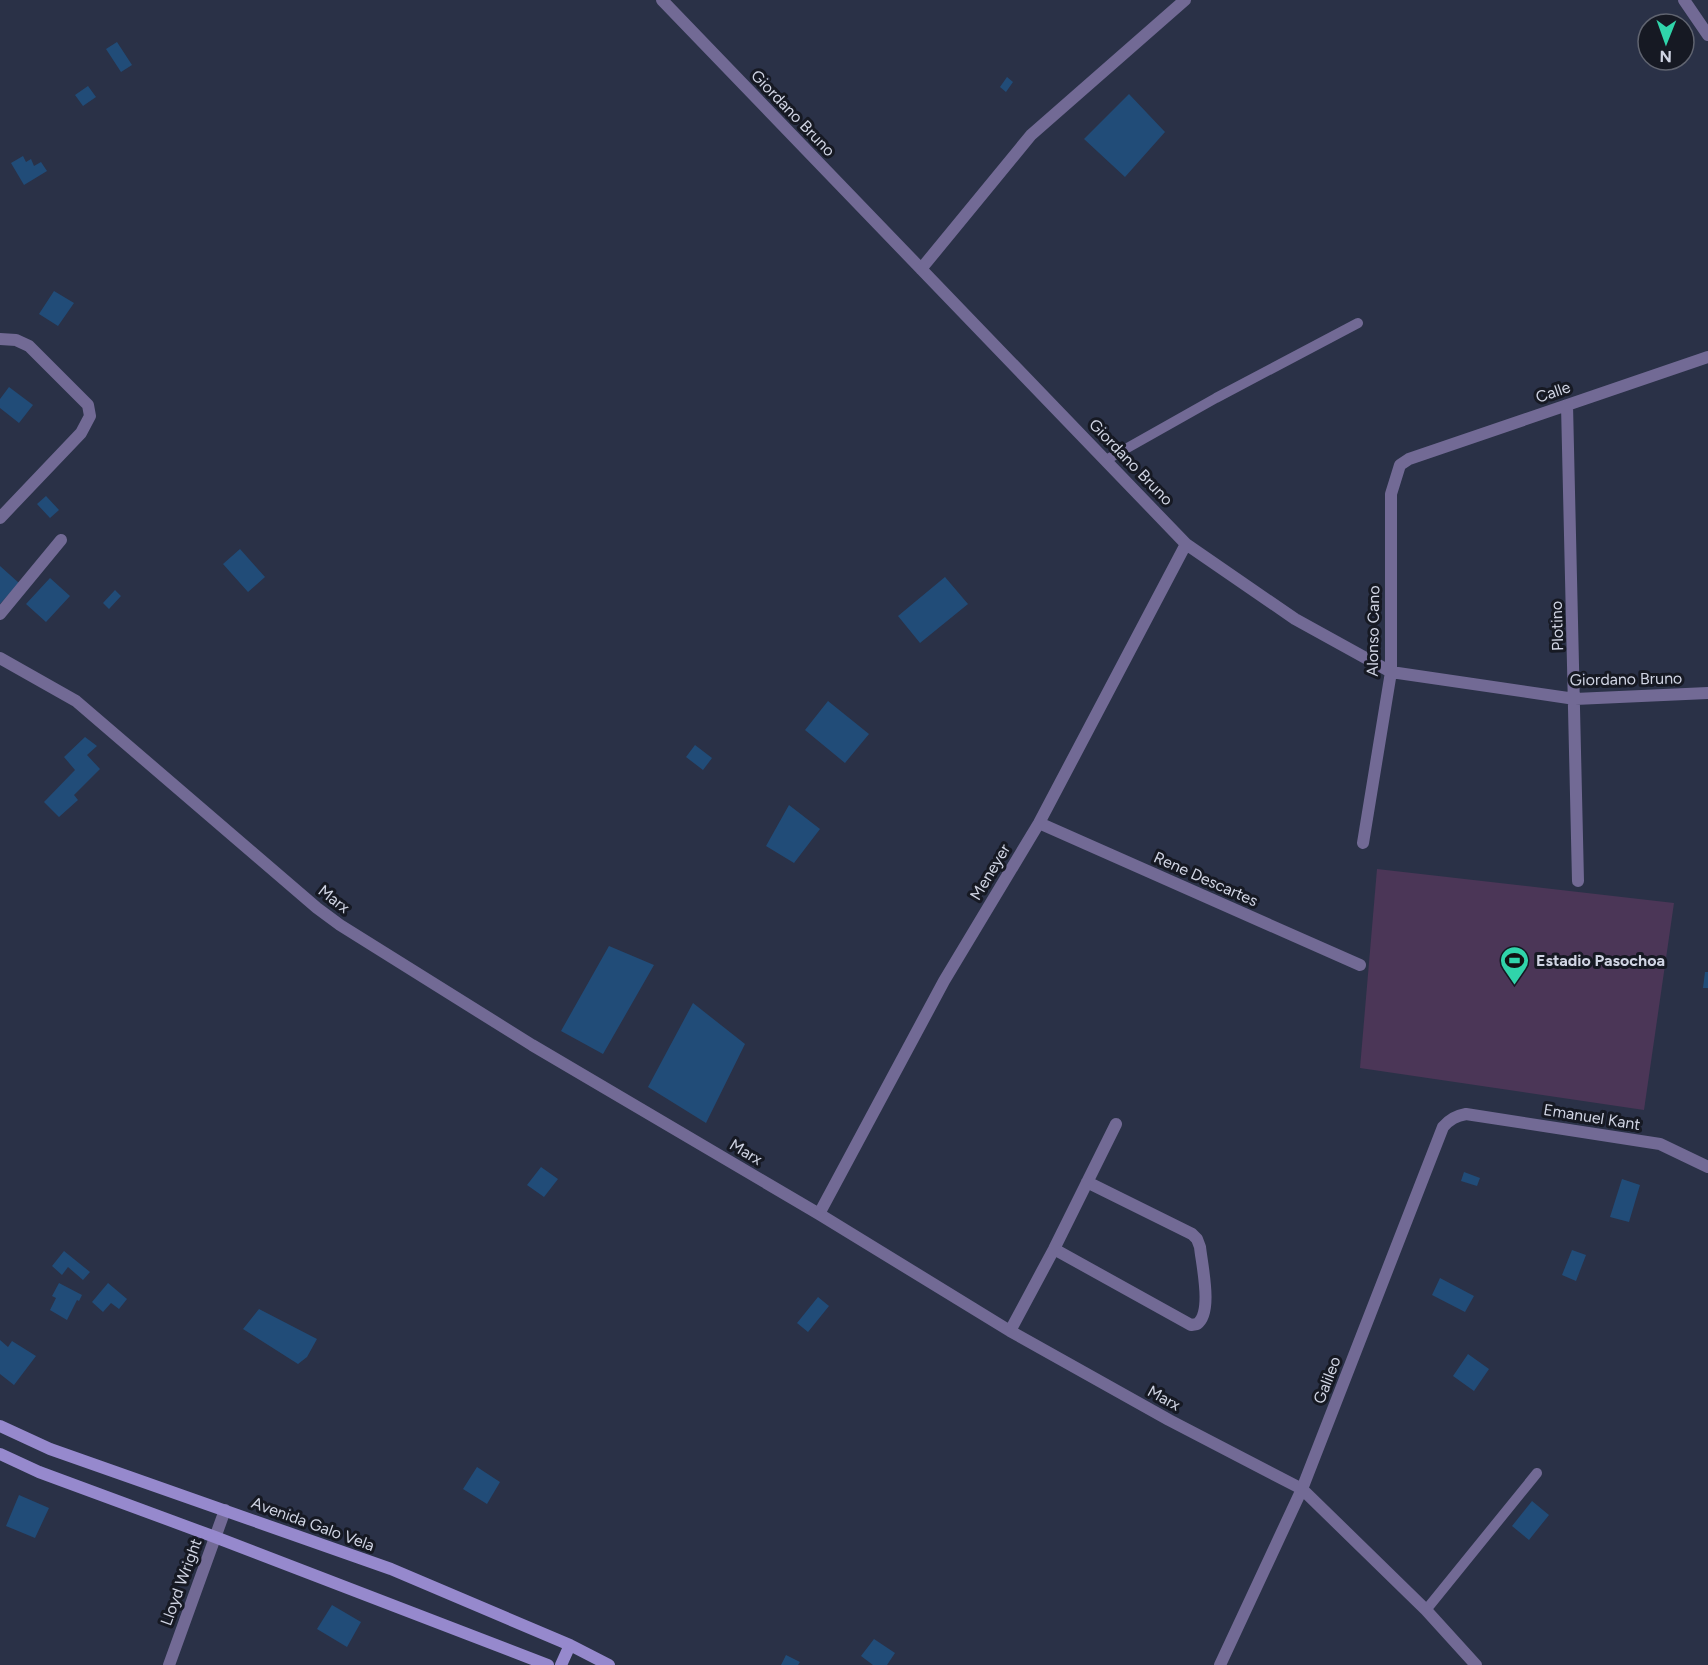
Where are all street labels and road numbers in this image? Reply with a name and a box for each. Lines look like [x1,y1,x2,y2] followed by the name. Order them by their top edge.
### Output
[747,66,839,160] street label: Giordano Bruno
[1533,377,1573,407] street label: Calle
[1085,415,1177,509] street label: Giordano Bruno
[1363,585,1383,677] street label: Alonso Cano
[1547,601,1567,651] street label: Plotino
[1570,669,1682,689] street label: Giordano Bruno
[966,840,1014,904] street label: Meneyer
[1151,848,1261,910] street label: Rene Descartes
[314,881,354,917] street label: Marx
[1542,1100,1642,1134] street label: Emanuel Kant
[726,1135,766,1169] street label: Marx
[1309,1354,1345,1406] street label: Galileo
[1144,1381,1184,1415] street label: Marx
[249,1493,377,1555] street label: Avenida Galo Vela
[156,1536,206,1628] street label: Lloyd Wright

